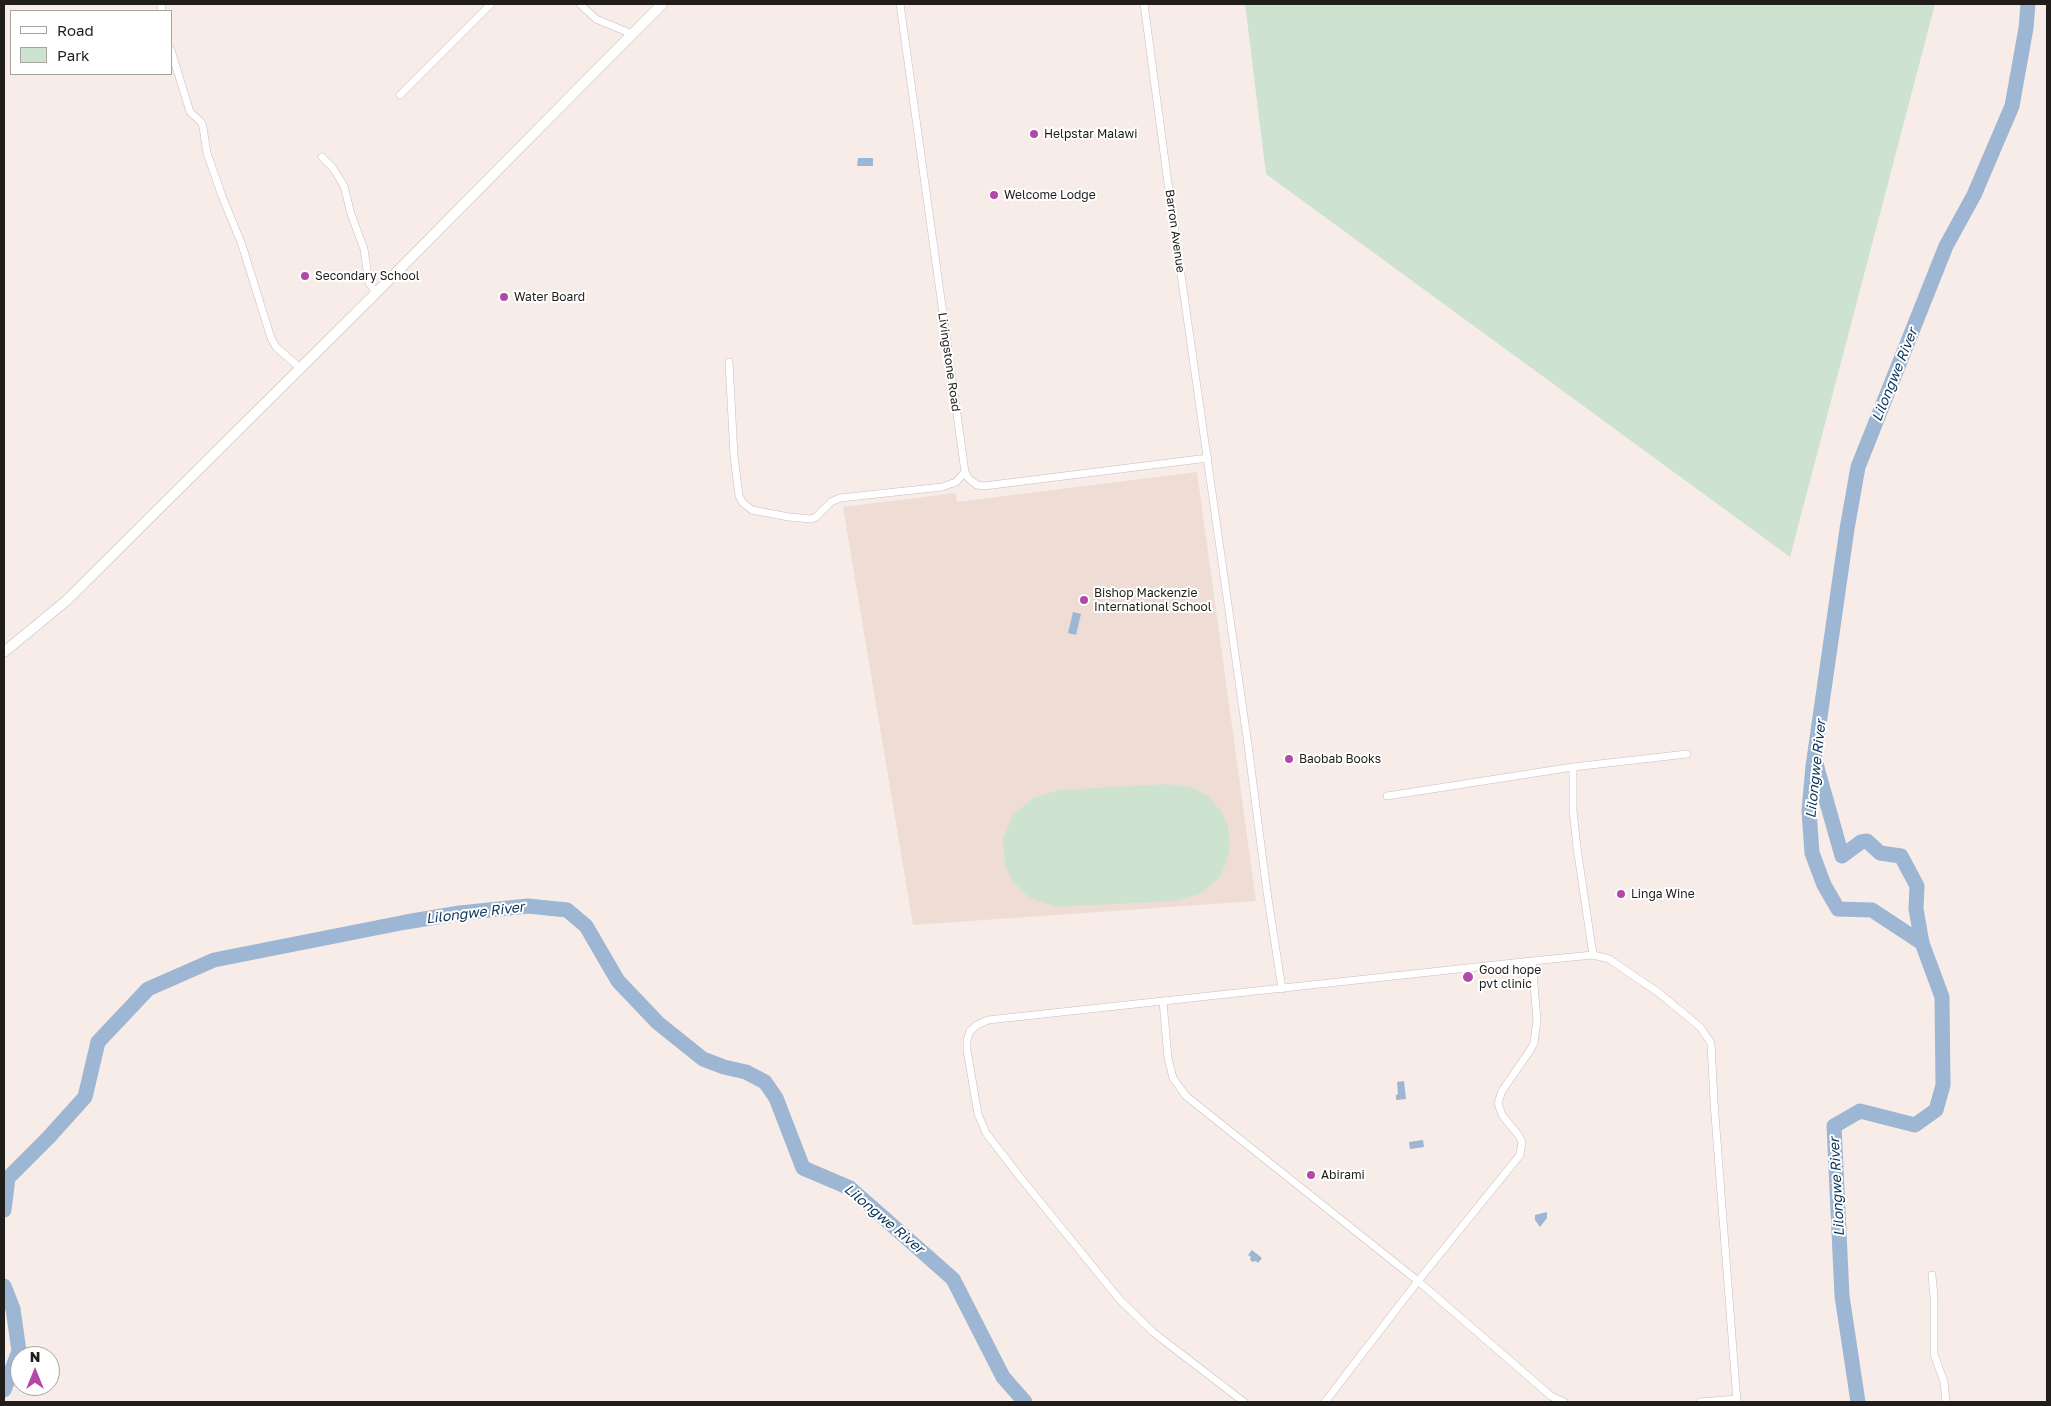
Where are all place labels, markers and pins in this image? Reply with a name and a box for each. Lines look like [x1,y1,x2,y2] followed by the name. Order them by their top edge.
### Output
[1044,127,1137,141] place label: Helpstar Malawi
[1028,128,1040,140] marker: Helpstar Malawi
[1004,188,1096,202] place label: Welcome Lodge
[988,189,1000,201] marker: Welcome Lodge
[315,269,420,283] place label: Secondary School
[299,270,311,282] marker: Secondary School
[514,290,585,304] place label: Water Board
[498,291,510,303] marker: Water Board
[1094,586,1212,614] place label: Bishop Mackenzie International School
[1078,594,1090,606] marker: Bishop Mackenzie International School
[1299,752,1381,766] place label: Baobab Books
[1283,753,1295,765] marker: Baobab Books
[1631,887,1695,901] place label: Linga Wine
[1615,888,1627,900] marker: Linga Wine
[1479,963,1541,991] place label: Good hope pvt clinic
[1461,970,1475,984] marker: Good hope pvt clinic
[1321,1168,1365,1182] place label: Abirami
[1305,1169,1317,1181] marker: Abirami

